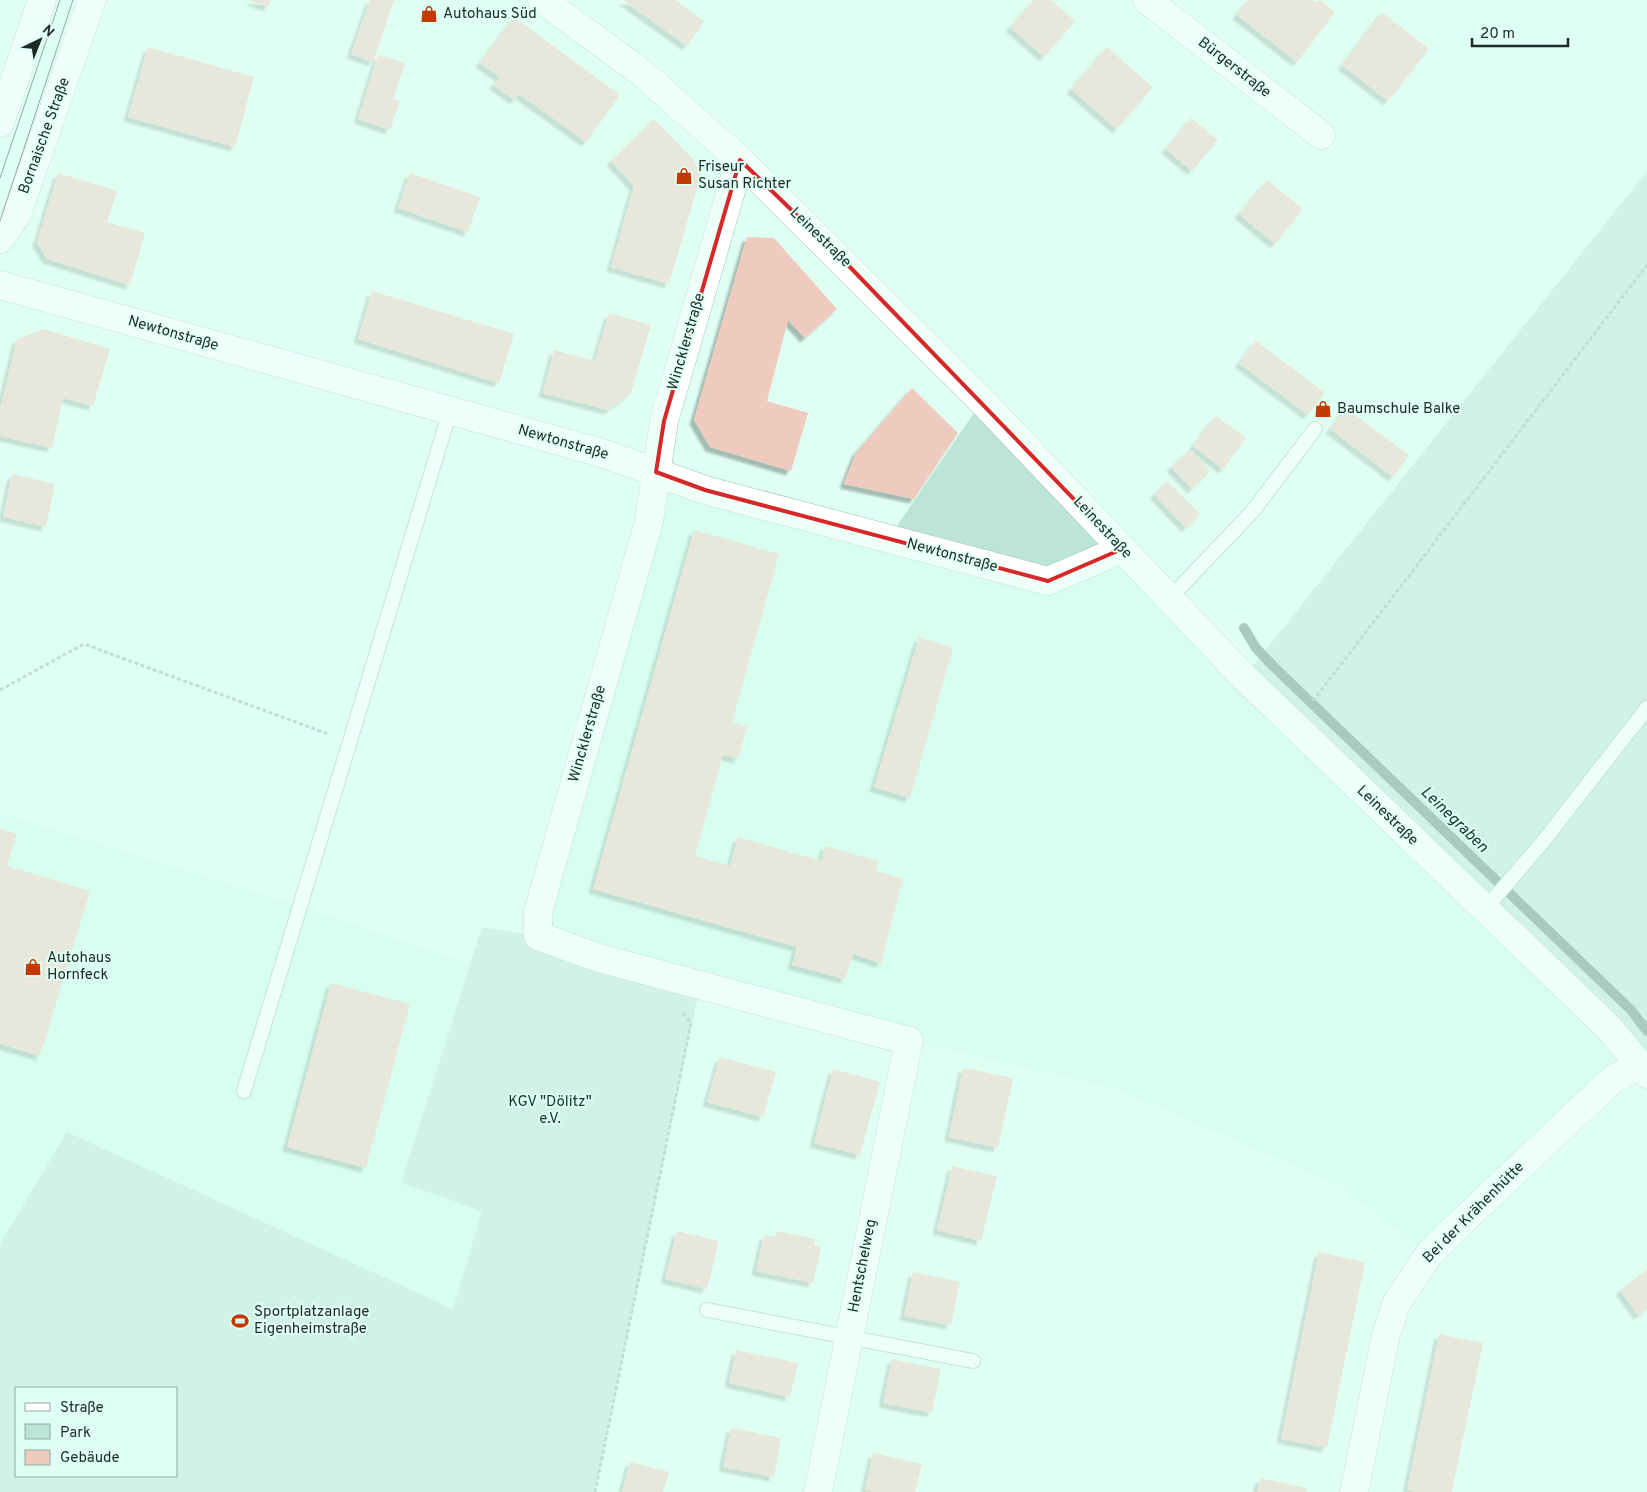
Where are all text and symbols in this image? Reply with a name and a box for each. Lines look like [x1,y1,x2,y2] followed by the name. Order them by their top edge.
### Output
[419,4,439,24] shop icon: Autohaus Süd
[443,5,537,24] place label: Autohaus Süd
[15,15,65,65] north arrow
[1472,15,1568,47] scale bar
[38,22,57,41] text: N
[1480,25,1515,44] text: 20 m
[1194,34,1274,102] street label: Bürgerstraße
[15,75,75,197] street label: Bornaische Straße
[698,158,792,194] place label: Friseur Susan Richter
[674,166,694,186] shop icon: Friseur Susan Richter
[785,204,855,272] street label: Leinestraße
[664,291,710,393] street label: Wincklerstraße
[125,312,221,356] street label: Newtonstraße
[1313,399,1333,419] shop icon: Baumschule Balke
[1337,400,1460,419] place label: Baumschule Balke
[515,421,611,465] street label: Newtonstraße
[1068,493,1136,563] street label: Leinestraße
[904,535,1000,577] street label: Newtonstraße
[565,683,611,785] street label: Wincklerstraße
[1352,782,1422,850] street label: Leinestraße
[1416,783,1492,857] water label: Leinegraben
[47,949,111,985] place label: Autohaus Hornfeck
[23,957,43,977] shop icon: Autohaus Hornfeck
[508,1093,592,1129] park label: KGV "Dölitz" e.V.
[1419,1158,1529,1268] street label: Bei der Krähenhütte
[845,1218,881,1314] street label: Hentschelweg
[254,1303,369,1339] place label: Sportplatzanlage Eigenheimstraße
[230,1311,250,1331] sports icon: Sportplatzanlage Eigenheimstraße
[15,1387,178,1477] legend
[60,1399,104,1418] text: Straße
[60,1424,91,1443] text: Park
[60,1449,120,1468] text: Gebäude

